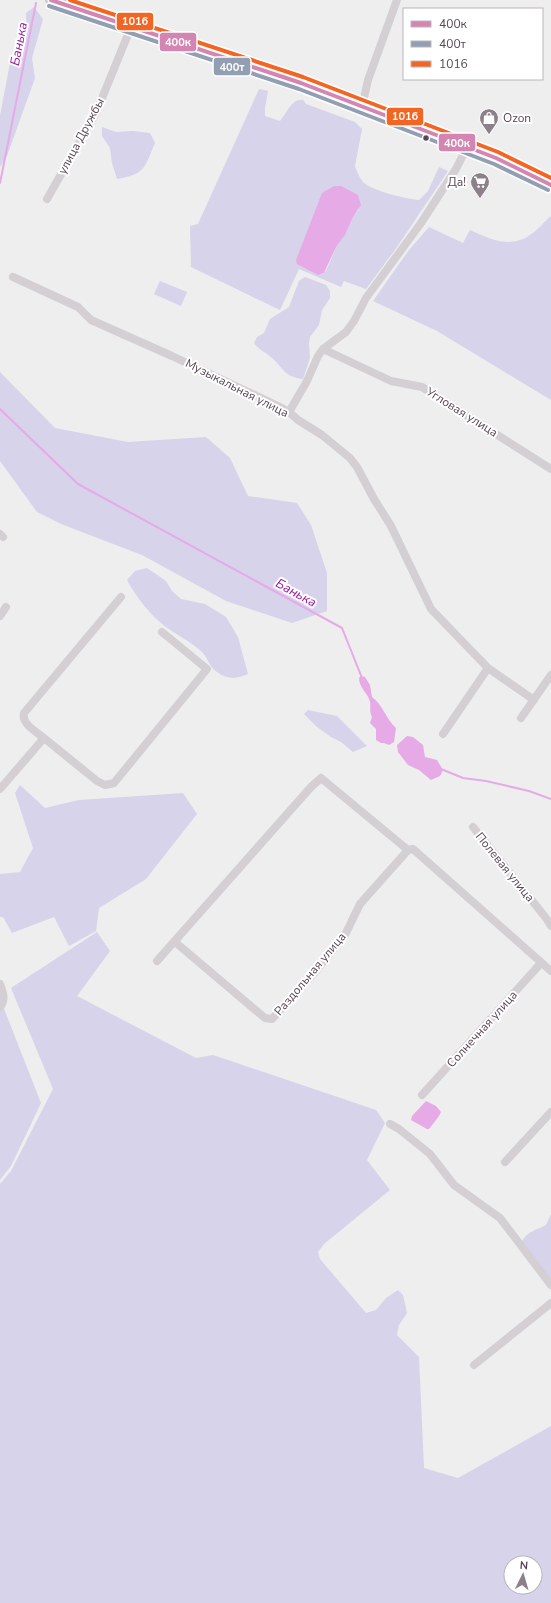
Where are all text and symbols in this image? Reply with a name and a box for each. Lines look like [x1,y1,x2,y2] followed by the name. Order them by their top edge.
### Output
[403,8,543,80] legend
[116,12,154,31] line badge: 1016
[122,14,149,29] text: 1016
[439,16,468,32] text: 400к
[6,21,32,67] water label: Банька
[159,32,197,52] line badge: 400к
[165,35,192,50] text: 400к
[439,36,467,52] text: 400т
[439,56,468,72] text: 1016
[213,57,251,76] line badge: 400т
[219,60,245,75] text: 400т
[54,95,108,177] street label: улица Дружбы
[386,107,424,126] line badge: 1016
[478,107,500,135] shop icon: Ozon
[392,109,419,124] text: 1016
[503,110,531,126] place label: Ozon
[421,133,431,143] unlabelled marker
[438,133,476,152] line badge: 400к
[444,136,471,151] text: 400к
[469,171,491,199] supermarket icon: Да!
[447,174,466,190] place label: Да!
[183,355,291,421] street label: Музыкальная улица
[422,383,501,440] street label: Угловая улица
[272,574,320,612] water label: Банька
[472,829,538,905] street label: Полевая улица
[271,929,349,1019] street label: Раздольная улица
[443,987,521,1071] street label: Солнечная улица
[503,1555,543,1595] north arrow
[519,1558,529,1573] text: N

